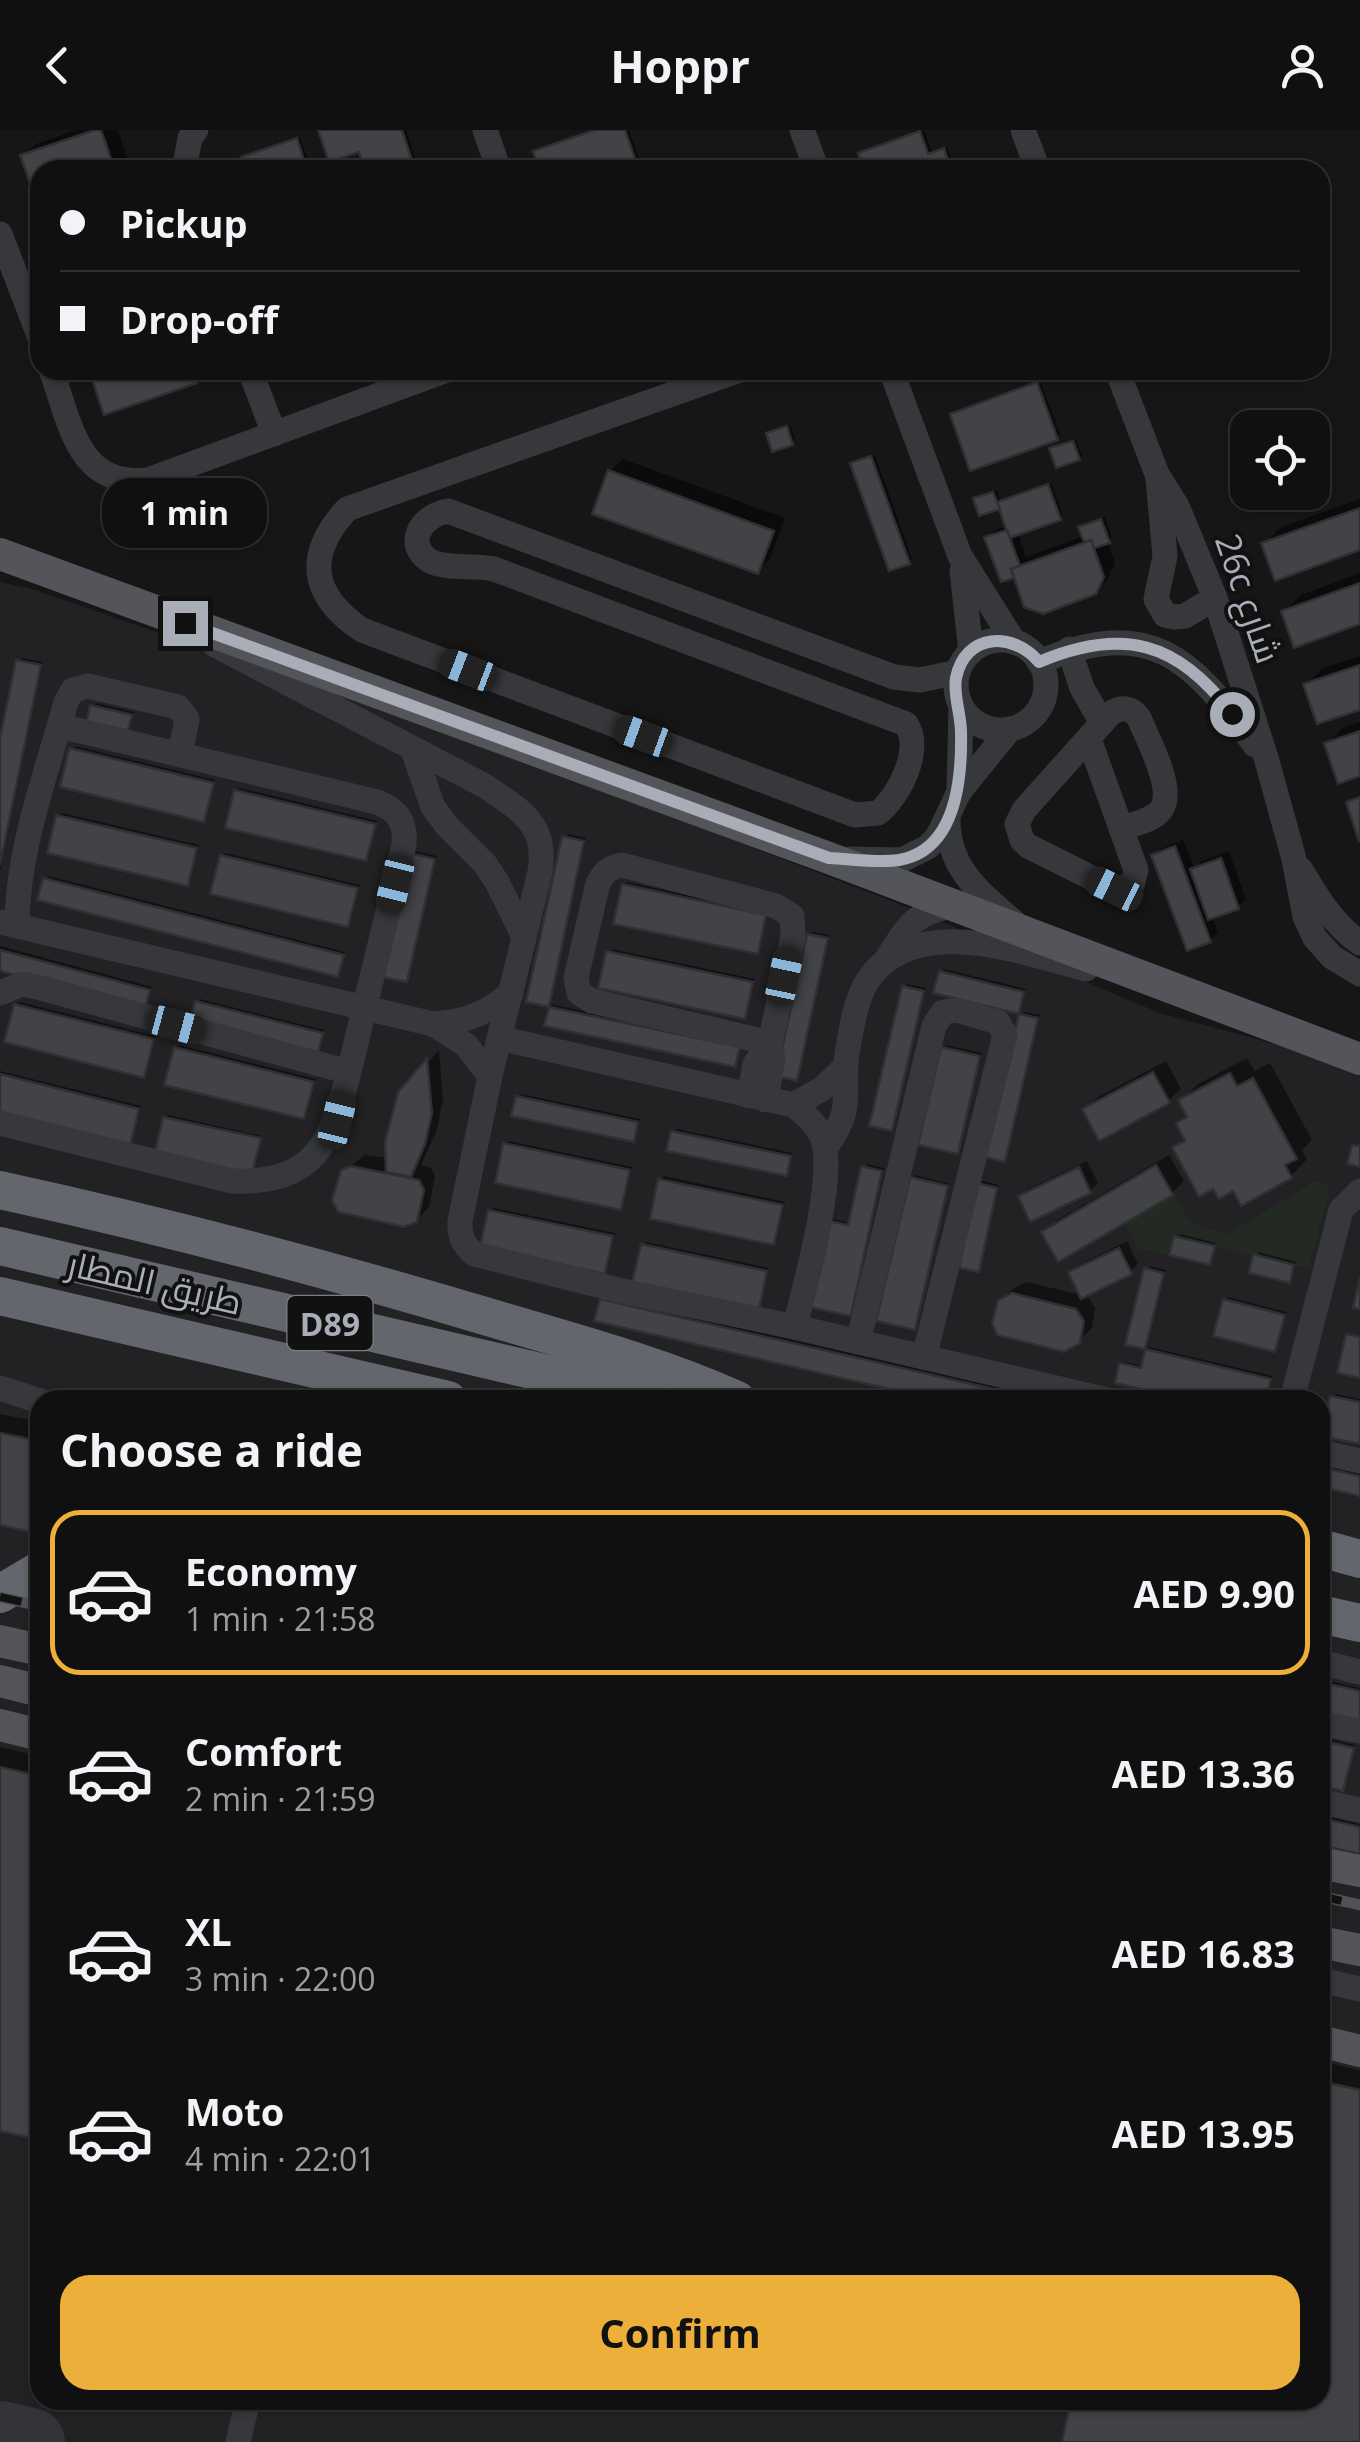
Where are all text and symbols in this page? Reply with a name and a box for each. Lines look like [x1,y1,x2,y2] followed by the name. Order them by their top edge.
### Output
[610,35,750,96] text: Hoppr
[30,38,85,93] icon: back
[1275,38,1330,93] icon: person
[120,197,248,249] text: Pickup
[120,293,278,345] text: Drop-off
[1230,410,1330,510] map controls
[1230,410,1330,510] button: locate
[102,478,268,548] callout: 1 min
[140,491,229,534] text: 1 min
[1204,527,1293,669] street label: 26c شارع
[163,601,208,646] route end
[435,645,501,695] car
[1210,692,1255,737] route start
[610,712,676,760] car
[373,851,417,917] car
[1080,862,1148,916] car
[763,944,805,1008] car
[143,1003,209,1047] car
[315,1087,359,1153] car
[61,1239,247,1325] street label: طريق المطار
[288,1296,372,1350] road number: D89
[60,1419,363,1480] text: Choose a ride
[185,1545,357,1597] text: Economy
[65,1548,155,1638] icon: car
[1133,1567,1295,1619] text: AED 9.90
[185,1597,376,1640] text: 1 min · 21:58
[185,1725,342,1777] text: Comfort
[65,1728,155,1818] icon: car
[1112,1747,1295,1799] text: AED 13.36
[185,1777,376,1820] text: 2 min · 21:59
[185,1905,232,1957] text: XL
[65,1908,155,1998] icon: car
[1112,1927,1295,1979] text: AED 16.83
[185,1957,376,2000] text: 3 min · 22:00
[185,2085,284,2137] text: Moto
[65,2088,155,2178] icon: car
[1112,2107,1295,2159] text: AED 13.95
[185,2137,376,2180] text: 4 min · 22:01
[60,2275,1300,2390] button: Confirm

